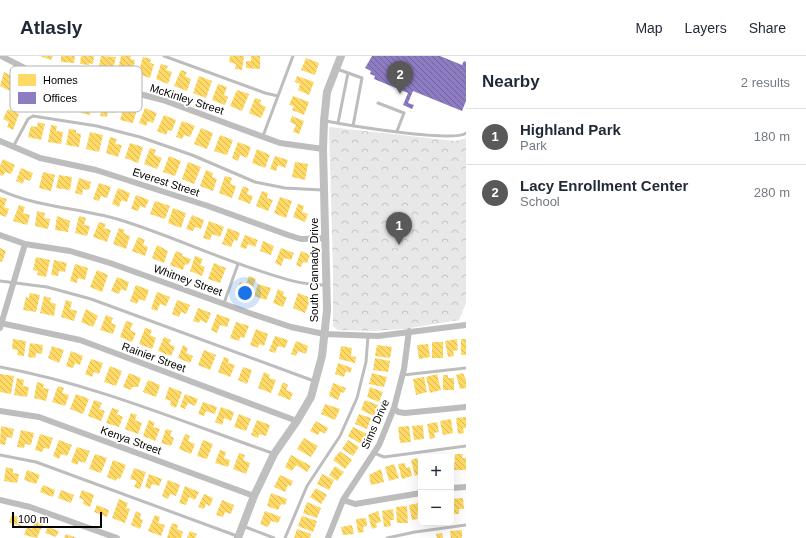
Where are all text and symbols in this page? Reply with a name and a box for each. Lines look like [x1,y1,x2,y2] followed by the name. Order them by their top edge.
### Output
[20,17,82,38] text: Atlasly
[635,20,663,36] text: Map
[685,20,727,36] text: Layers
[749,20,786,36] text: Share
[387,61,413,94] pin: 2
[10,66,142,112] legend
[482,72,540,91] text: Nearby
[43,74,78,86] text: Homes
[741,75,790,90] text: 2 results
[149,81,225,117] street label: McKinley Street
[43,92,78,104] text: Offices
[520,121,621,138] text: Highland Park
[491,129,499,144] text: 1
[754,129,790,144] text: 180 m
[520,138,547,153] text: Park
[131,166,201,198] street label: Everest Street
[520,177,688,194] text: Lacy Enrollment Center
[491,185,499,200] text: 2
[754,185,790,200] text: 280 m
[520,194,560,209] text: School
[386,212,412,245] pin: 1
[308,218,320,322] street label: South Cannady Drive
[152,262,224,298] street label: Whitney Street
[235,283,255,303] your location
[120,340,188,374] street label: Rainier Street
[359,397,391,451] street label: Sims Drive
[99,423,163,457] street label: Kenya Street
[418,454,454,526] map controls
[418,454,454,490] button: +
[418,490,454,526] button: −
[12,510,102,529] scale bar
[18,513,49,525] text: 100 m

